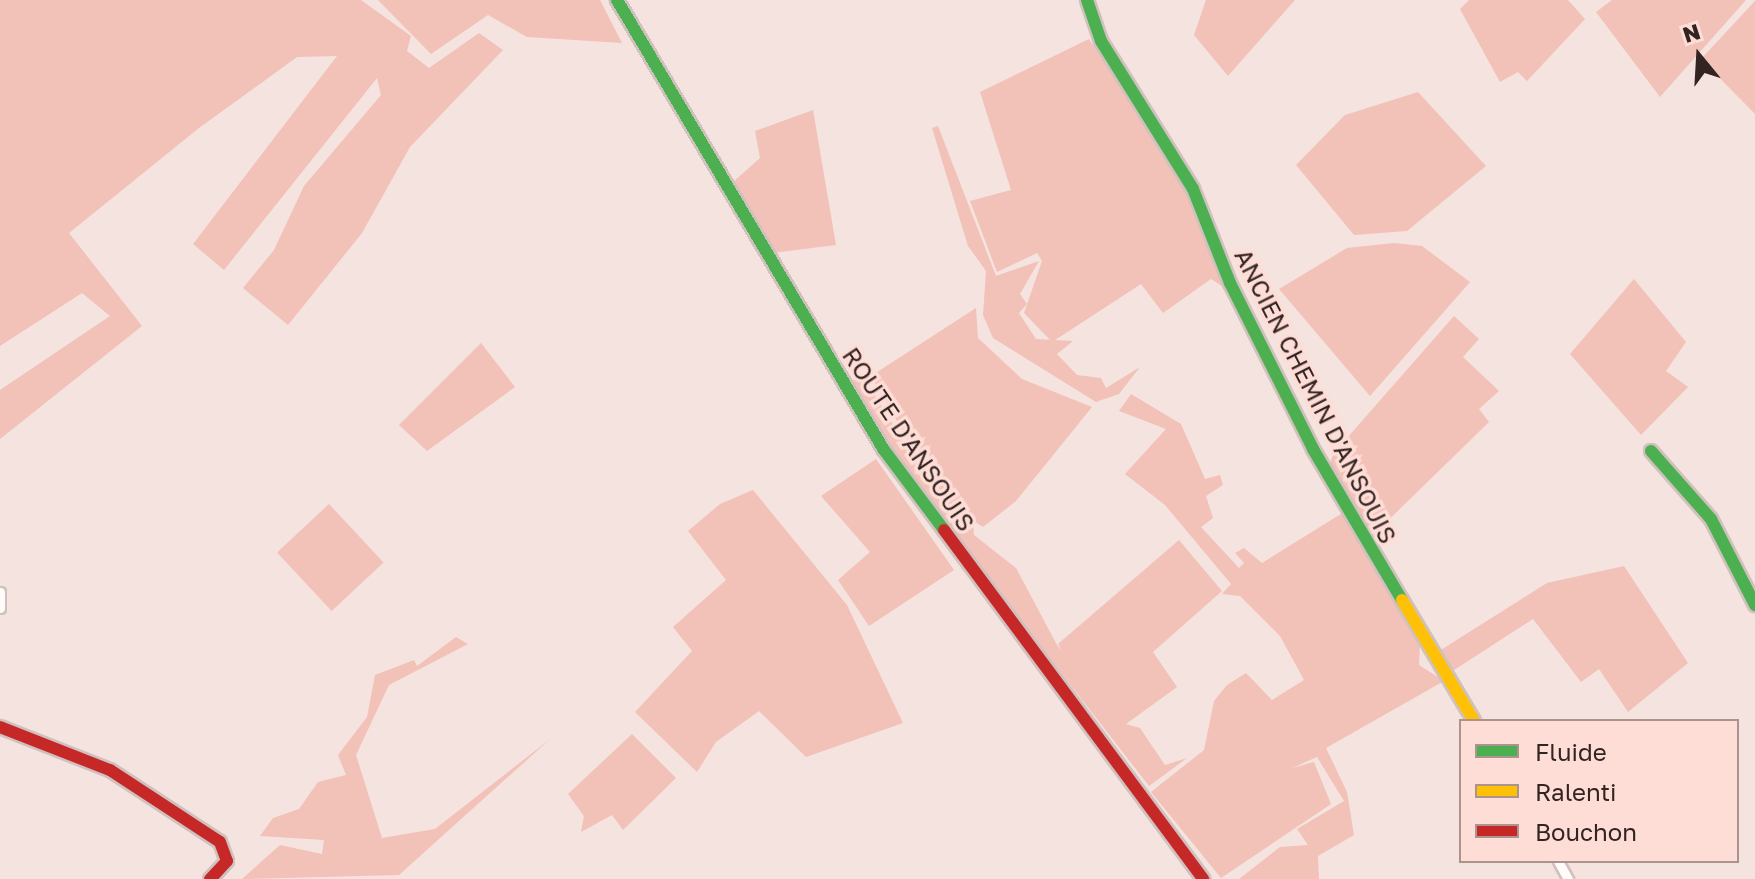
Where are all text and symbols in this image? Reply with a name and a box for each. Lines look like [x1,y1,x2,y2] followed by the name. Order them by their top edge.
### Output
[1659,16,1739,96] north arrow
[1679,17,1704,48] text: N
[1229,244,1403,548] street label: ANCIEN CHEMIN D'ANSOUIS
[837,342,981,536] street label: ROUTE D'ANSOUIS
[1459,719,1739,863] legend
[1535,737,1607,766] text: Fluide
[1535,777,1617,806] text: Ralenti
[1535,817,1637,846] text: Bouchon

